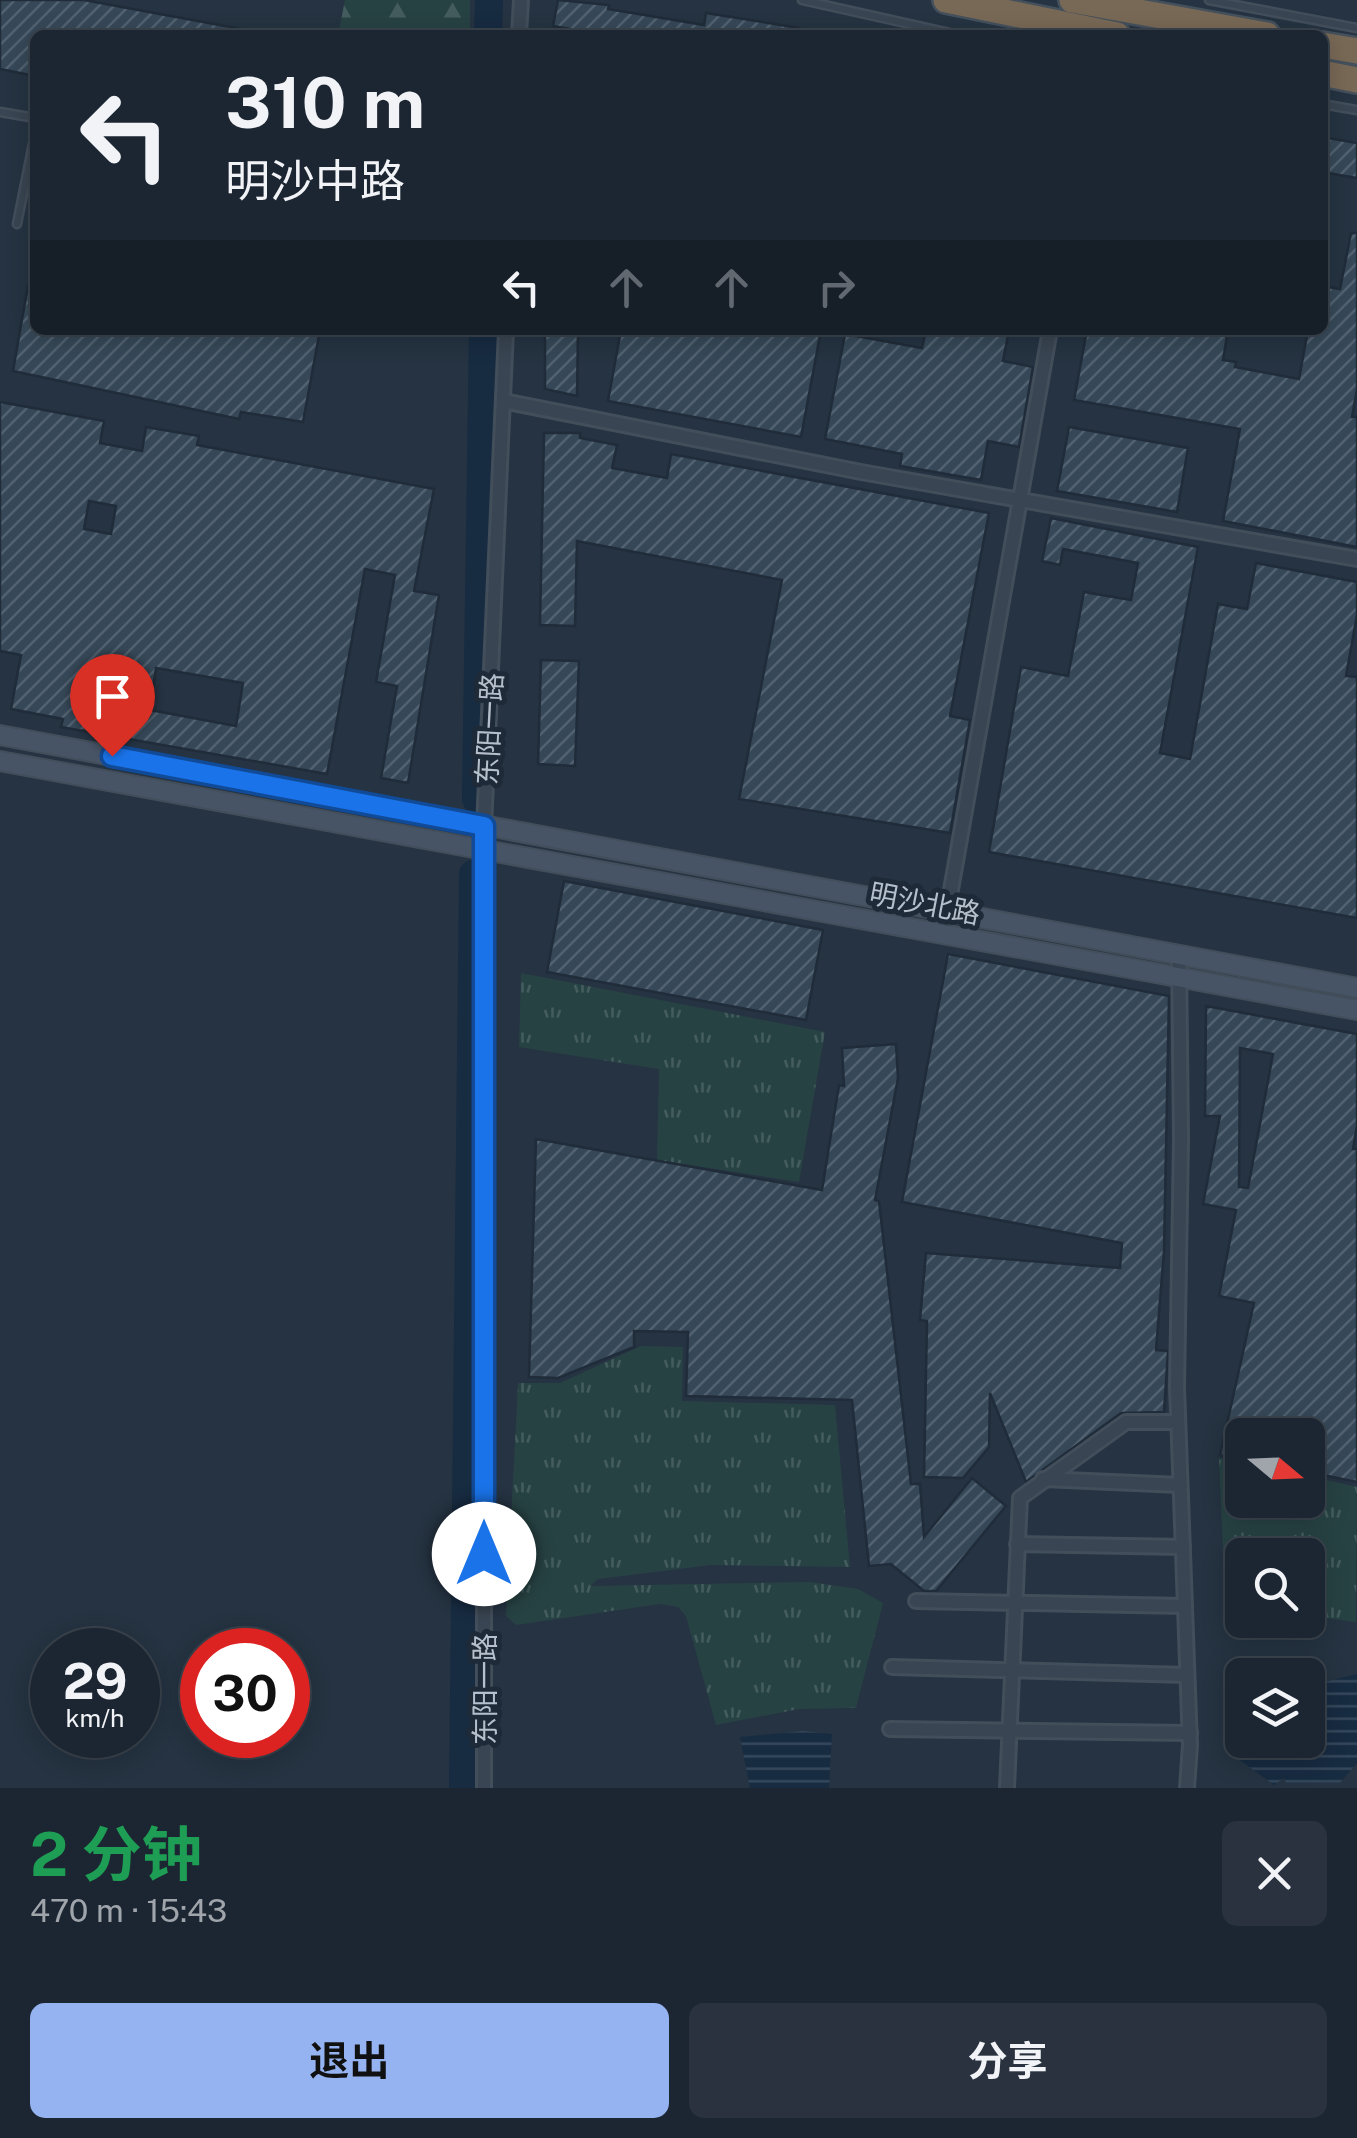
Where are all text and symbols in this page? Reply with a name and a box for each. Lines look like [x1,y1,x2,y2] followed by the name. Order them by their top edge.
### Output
[225,61,425,144] text: 310 m
[60,70,190,200] icon: left
[225,154,405,207] text: 明沙中路
[494,260,549,315] icon: left
[599,260,654,315] icon: ahead
[704,260,759,315] icon: ahead
[809,260,864,315] icon: right
[70,654,155,757] pin
[85,669,140,724] icon: arrive
[470,672,508,786] street label: 东阳一路
[867,876,983,930] street label: 明沙北路
[1225,1418,1325,1518] north arrow
[1225,1418,1325,1758] map controls
[432,1502,536,1606] position arrow
[1225,1538,1325,1638] button: search
[180,1628,310,1758] speed limit sign: 30
[468,1633,501,1745] street label: 东阳一路
[63,1651,127,1710] text: 29
[1225,1658,1325,1758] button: layers
[66,1703,124,1733] text: km/h
[30,1819,202,1890] text: 2 分钟
[1222,1821,1327,1926] button: close
[30,1892,227,1929] text: 470 m · 15:43
[30,2003,669,2118] button: 退出
[689,2003,1327,2118] button: 分享

